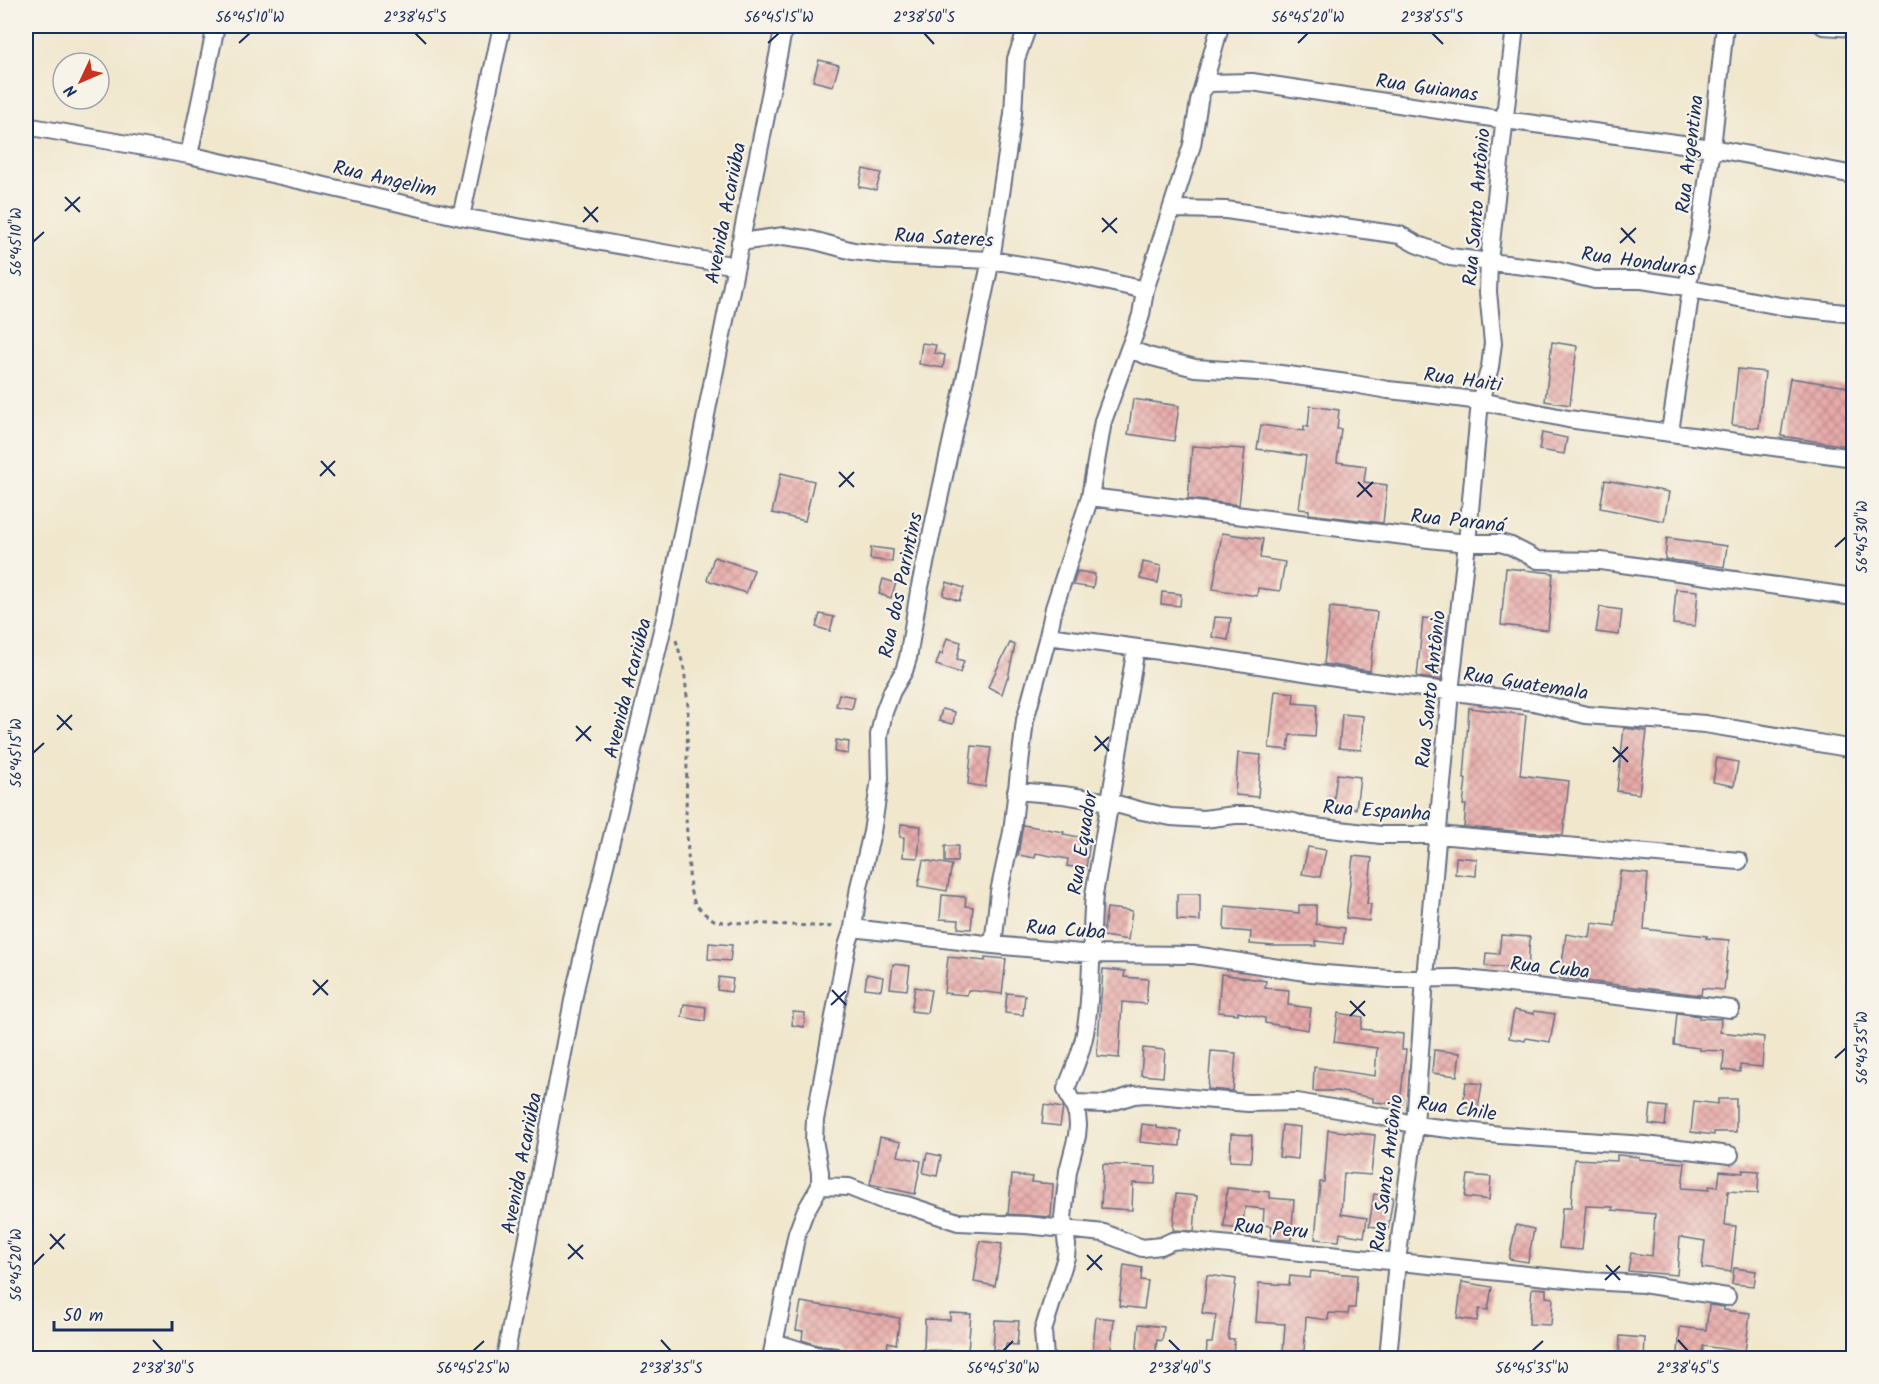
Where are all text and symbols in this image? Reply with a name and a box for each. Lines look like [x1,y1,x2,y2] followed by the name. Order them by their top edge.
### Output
[216,6,285,30] text: 56°45'10"W
[384,6,446,30] text: 2°38'45"S
[744,6,814,30] text: 56°45'15"W
[893,6,955,30] text: 2°38'50"S
[1272,6,1345,30] text: 56°45'20"W
[1401,6,1463,30] text: 2°38'55"S
[51,51,111,111] north arrow
[1373,66,1481,112] street label: Rua Guianas
[59,78,84,103] text: N
[1668,93,1714,215] street label: Rua Argentina
[1455,127,1501,287] street label: Rua Santo Antônio
[698,140,756,287] street label: Avenida Acariúba
[329,152,440,207] street label: Rua Angelim
[5,207,29,276] text: 56°45'10"W
[893,220,995,258] street label: Rua Sateres
[1579,239,1699,287] street label: Rua Honduras
[1422,360,1505,402] street label: Rua Haiti
[1851,500,1875,573] text: 56°45'30"W
[1409,501,1508,543] street label: Rua Paraná
[871,509,933,661] street label: Rua dos Parintins
[1408,609,1456,770] street label: Rua Santo Antônio
[596,615,662,762] street label: Avenida Acariúba
[1461,659,1591,711] street label: Rua Guatemala
[5,718,29,788] text: 56°45'15"W
[1060,788,1108,897] street label: Rua Equador
[1322,792,1432,832] street label: Rua Espanha
[1025,912,1107,950] street label: Rua Cuba
[1508,949,1591,989] street label: Rua Cuba
[1851,1011,1875,1085] text: 56°45'35"W
[1415,1089,1499,1131] street label: Rua Chile
[494,1090,552,1237] street label: Avenida Acariúba
[1362,1093,1414,1254] street label: Rua Santo Antônio
[1232,1211,1310,1249] street label: Rua Peru
[5,1228,29,1301] text: 56°45'20"W
[54,1294,172,1332] scale bar
[63,1302,103,1331] text: 50 m
[132,1357,194,1381] text: 2°38'30"S
[436,1357,510,1381] text: 56°45'25"W
[639,1357,703,1381] text: 2°38'35"S
[967,1357,1040,1381] text: 56°45'30"W
[1149,1357,1211,1381] text: 2°38'40"S
[1495,1357,1569,1381] text: 56°45'35"W
[1657,1357,1719,1381] text: 2°38'45"S

